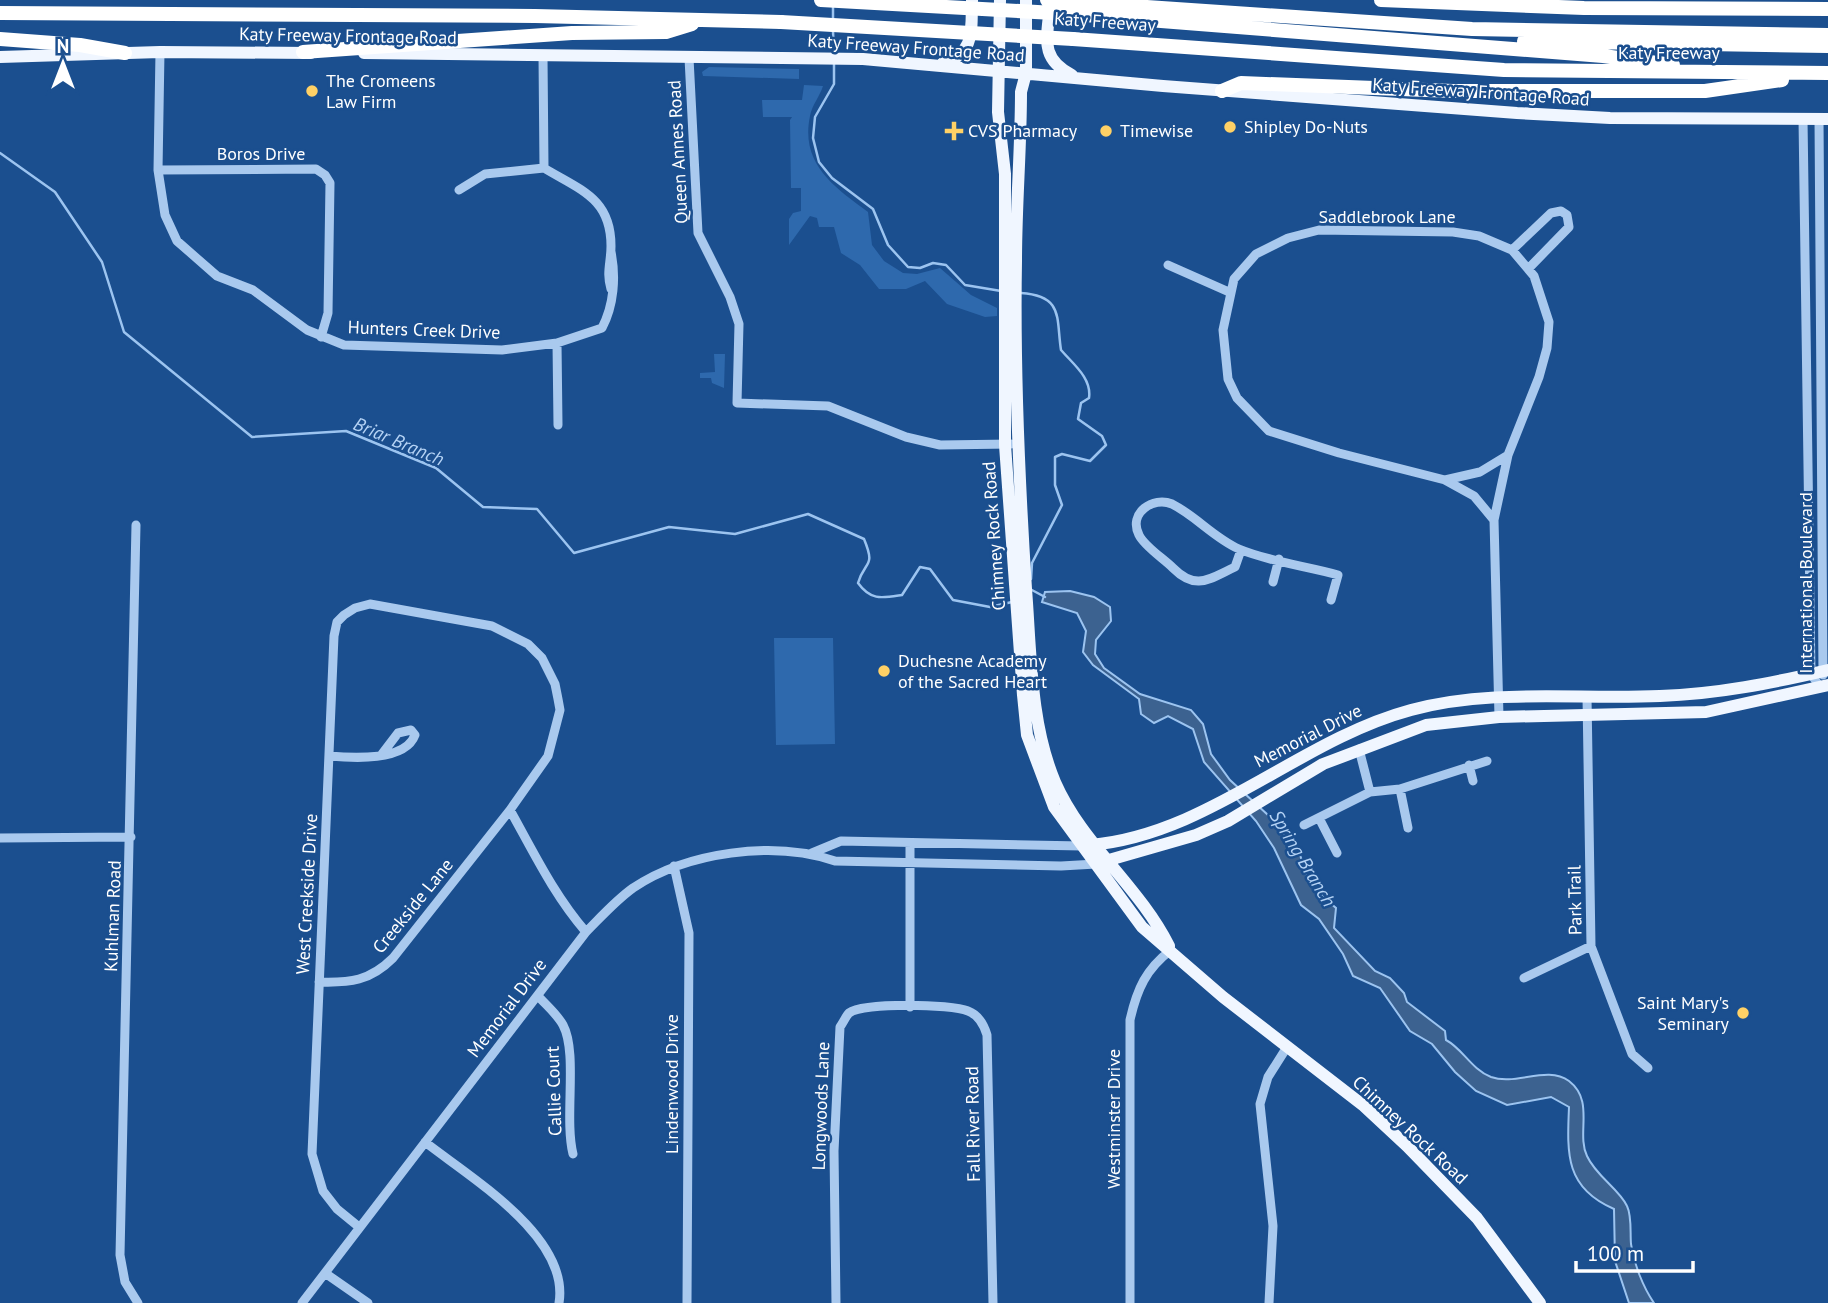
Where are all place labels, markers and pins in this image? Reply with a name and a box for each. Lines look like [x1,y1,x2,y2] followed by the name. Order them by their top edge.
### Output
[326,69,436,113] place label: The Cromeens Law Firm
[304,83,320,99] marker: The Cromeens Law Firm
[1244,115,1368,138] place label: Shipley Do-Nuts
[968,119,1078,142] place label: CVS Pharmacy
[1120,119,1193,142] place label: Timewise
[1222,119,1238,135] marker: Shipley Do-Nuts
[946,123,962,139] marker: CVS Pharmacy
[1098,123,1114,139] marker: Timewise
[898,649,1047,693] place label: Duchesne Academy of the Sacred Heart
[876,663,892,679] marker: Duchesne Academy of the Sacred Heart
[1637,991,1730,1035] place label: Saint Mary's Seminary
[1735,1005,1751,1021] marker: Saint Mary's Seminary

